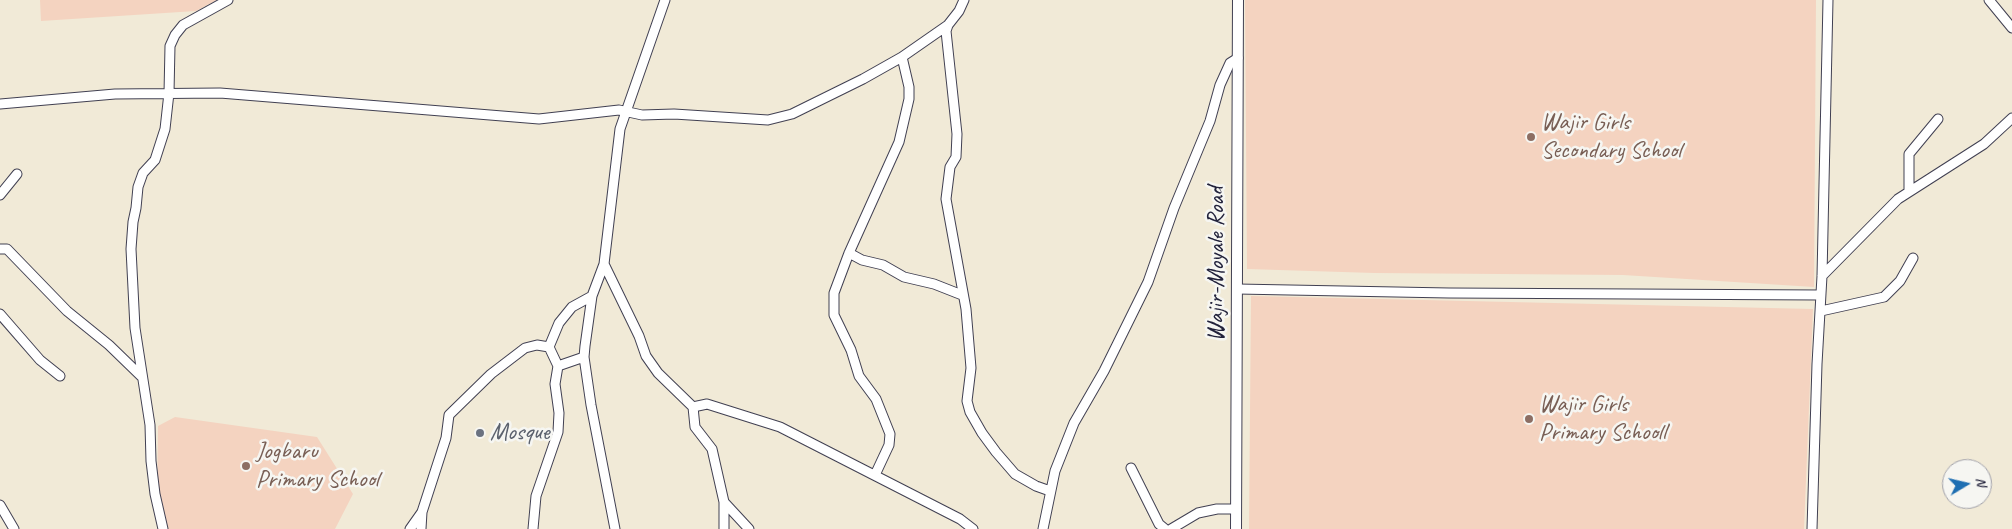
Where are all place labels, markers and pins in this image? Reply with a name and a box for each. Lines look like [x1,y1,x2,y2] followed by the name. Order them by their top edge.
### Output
[1541,109,1681,165] place label: Wajir Girls Secondary School
[1525,131,1537,143] marker: Wajir Girls Secondary School
[1539,391,1666,447] place label: Wajir Girls Primary Schooll
[1523,413,1535,425] marker: Wajir Girls Primary Schooll
[490,419,550,447] place label: Mosque
[474,427,486,439] marker: Mosque
[256,438,379,494] place label: Jogbaru Primary School
[240,460,252,472] marker: Jogbaru Primary School

